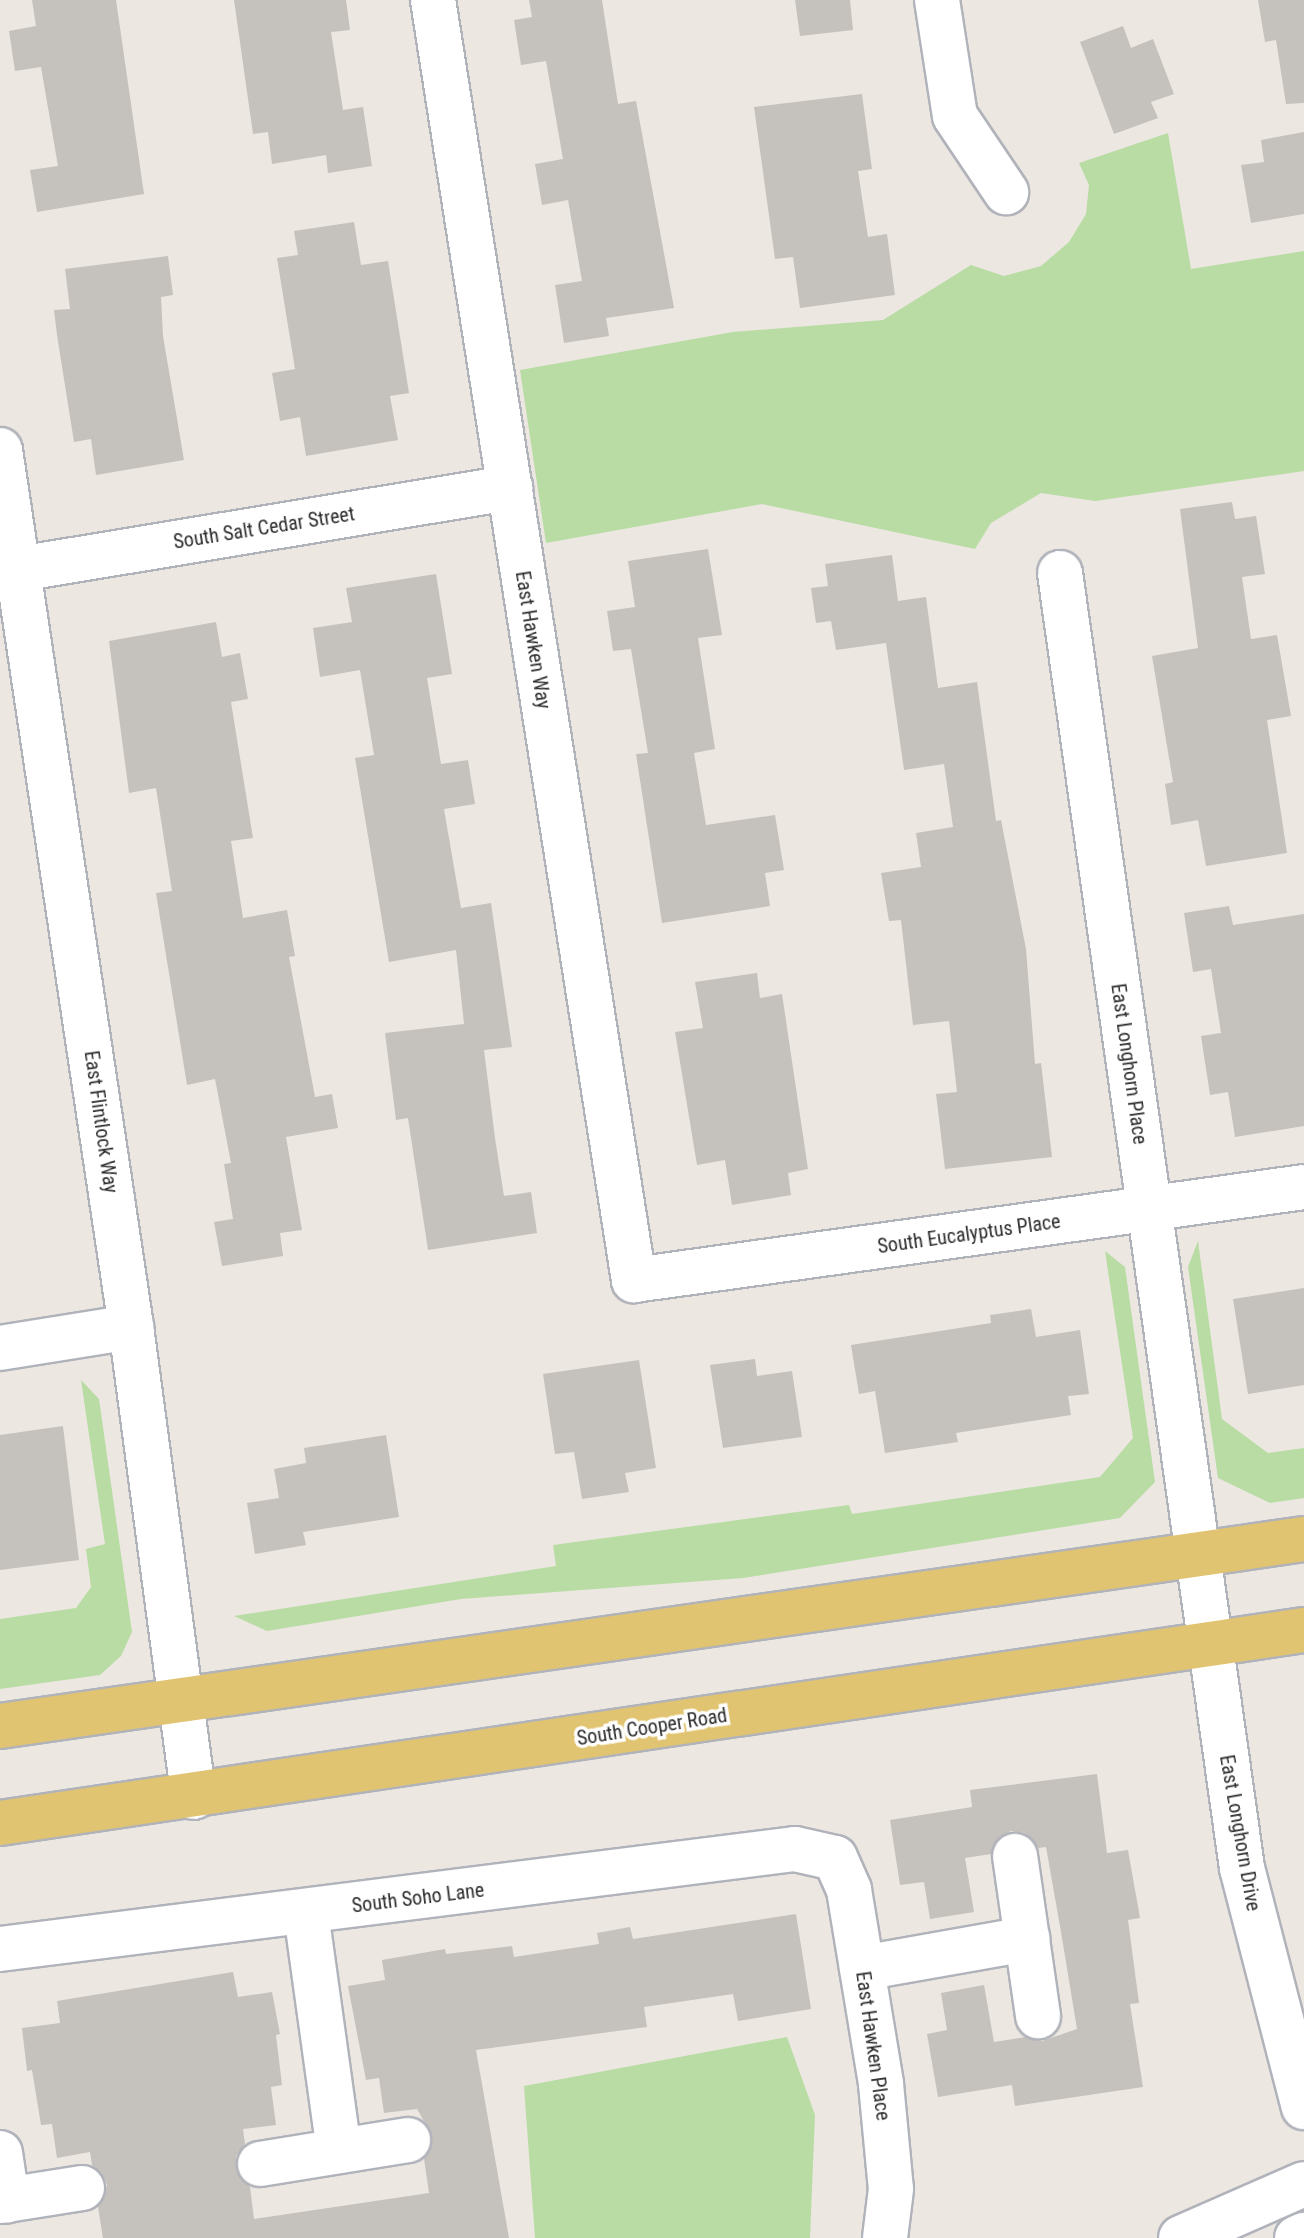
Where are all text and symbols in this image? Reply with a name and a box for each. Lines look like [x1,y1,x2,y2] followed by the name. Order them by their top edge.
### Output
[172,502,356,554] street label: South Salt Cedar Street
[510,569,556,711] street label: East Hawken Way
[1106,982,1152,1146] street label: East Longhorn Place
[79,1049,123,1195] street label: East Flintlock Way
[876,1209,1062,1259] street label: South Eucalyptus Place
[575,1703,729,1751] street label: South Cooper Road
[1214,1753,1266,1913] street label: East Longhorn Drive
[350,1878,486,1918] street label: South Soho Lane
[851,1970,895,2122] street label: East Hawken Place

